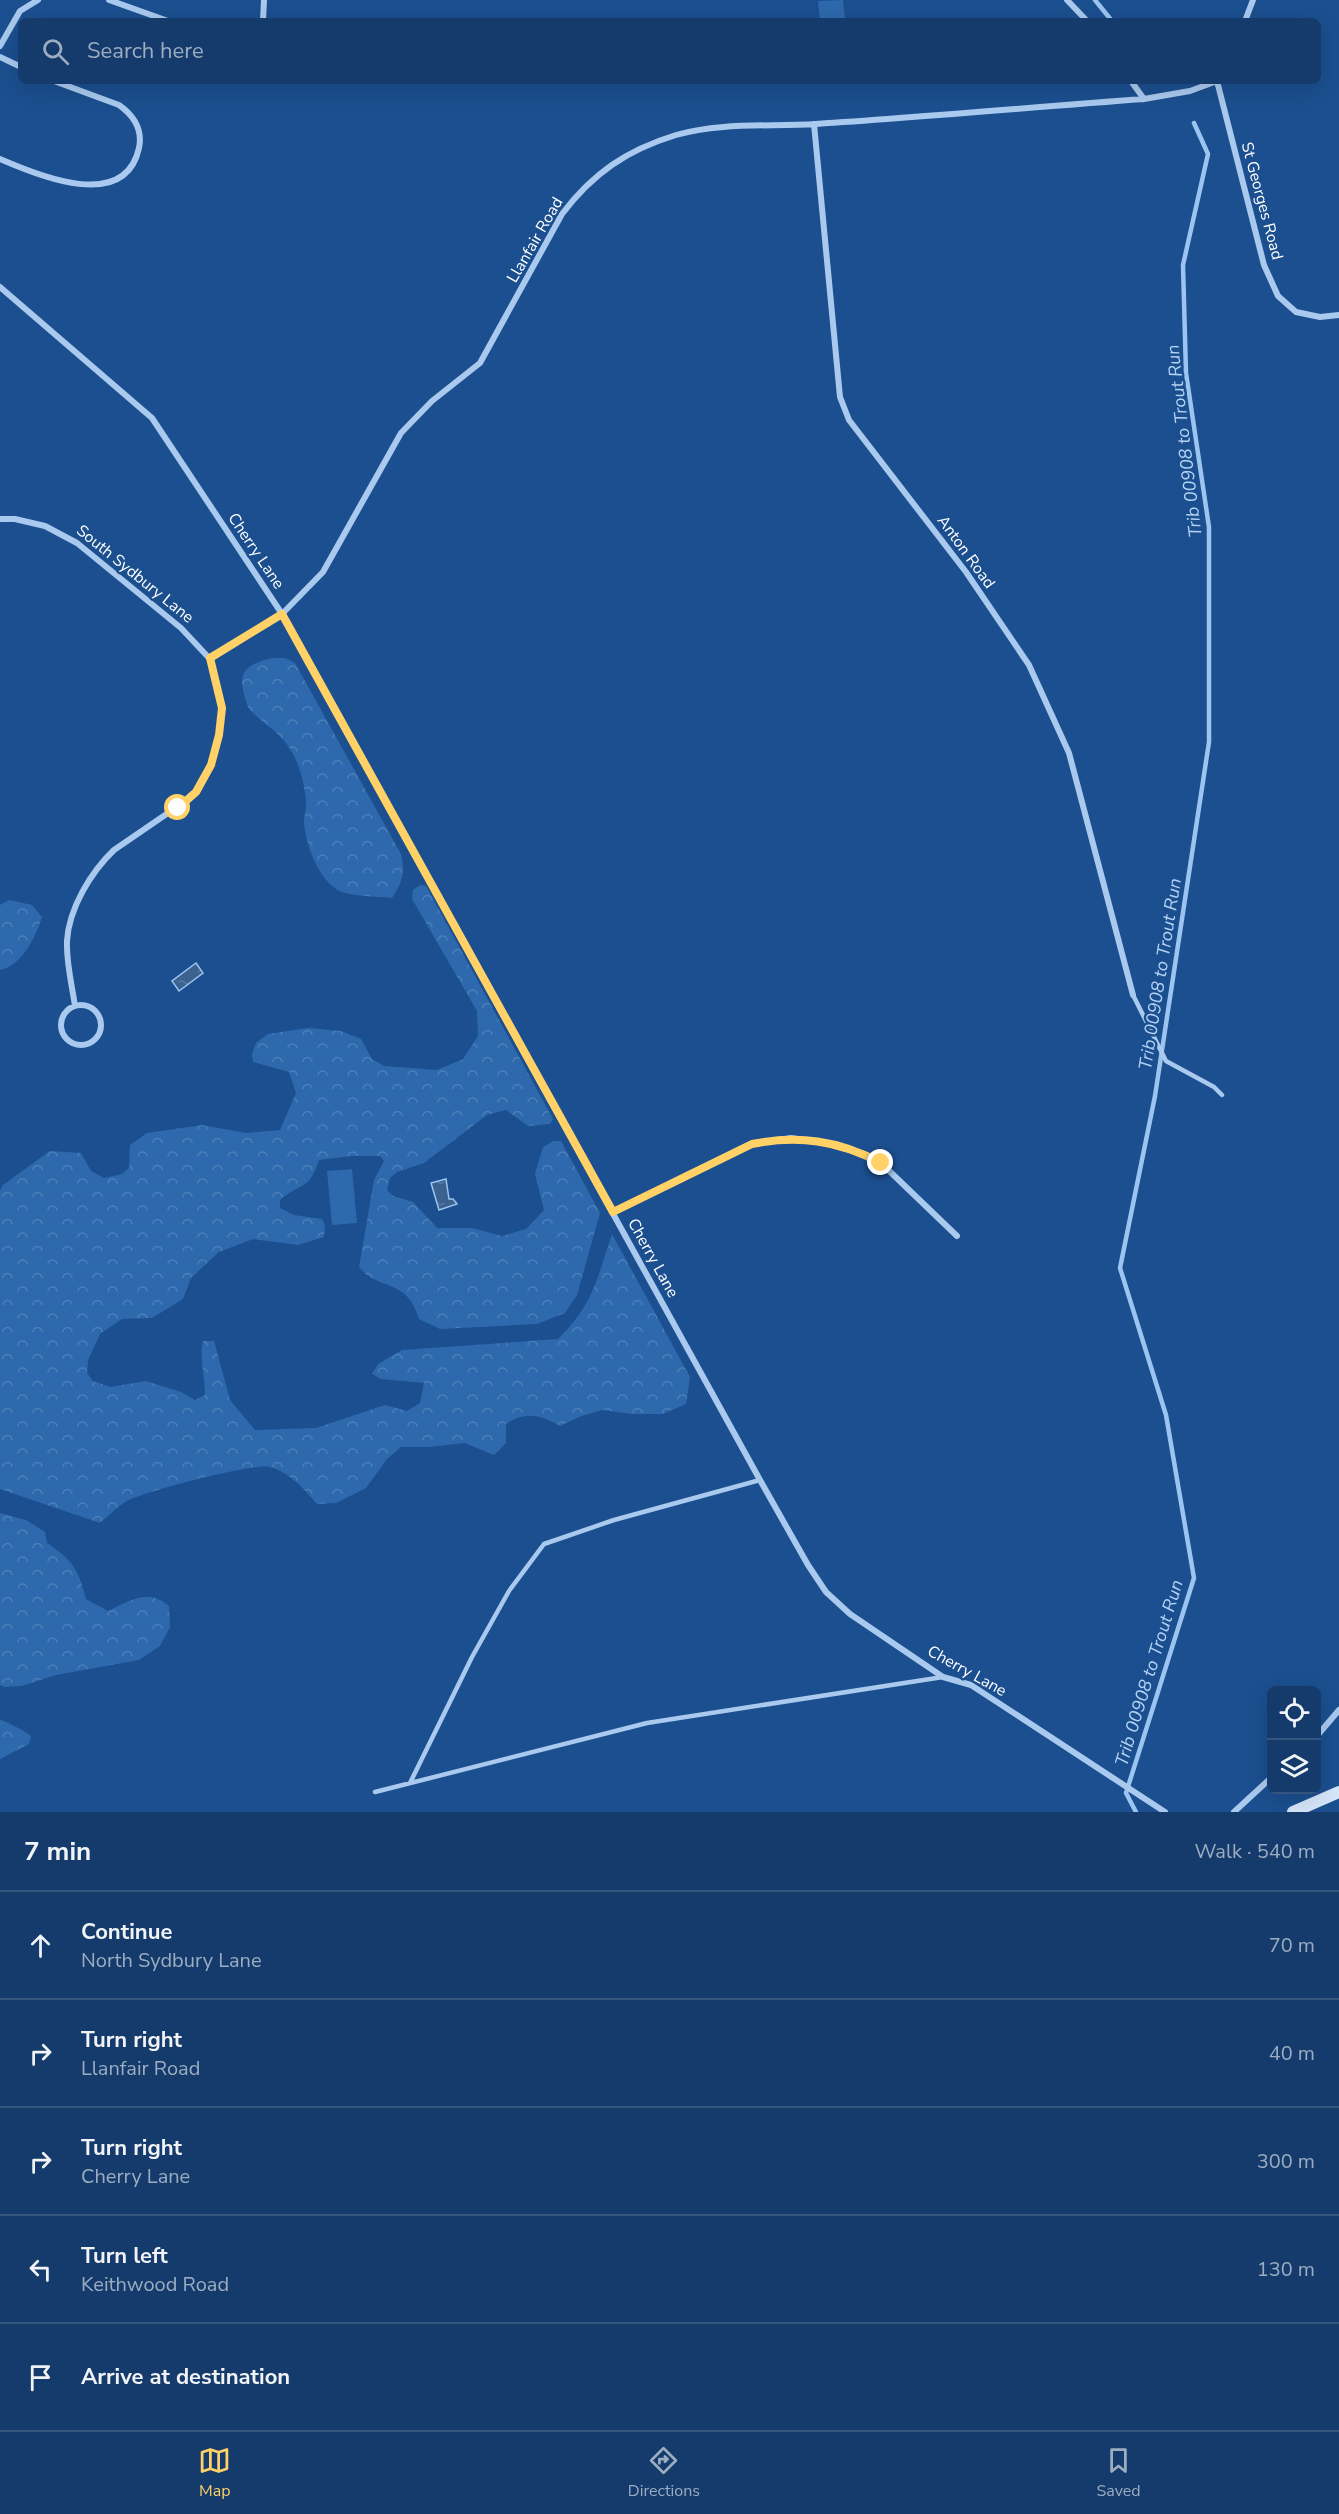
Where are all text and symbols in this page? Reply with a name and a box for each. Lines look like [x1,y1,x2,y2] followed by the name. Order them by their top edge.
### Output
[18,18,1321,84] search box
[39,35,72,68] icon: search
[87,36,204,66] text: Search here
[1236,140,1288,262] street label: St Georges Road
[502,193,568,287] street label: Llanfair Road
[1160,343,1208,539] water label: Trib 00908 to Trout Run
[222,509,290,593] street label: Cherry Lane
[932,511,1000,593] street label: Anton Road
[72,520,198,628] street label: South Sydbury Lane
[164,794,190,820] route start
[1133,876,1187,1072] water label: Trib 00908 to Trout Run
[867,1149,893,1175] route end
[622,1214,684,1302] street label: Cherry Lane
[1109,1577,1189,1769] water label: Trib 00908 to Trout Run
[923,1640,1011,1702] street label: Cherry Lane
[1267,1686,1321,1794] map controls
[1267,1686,1321,1740] button: locate
[1267,1740,1321,1794] button: layers
[24,1834,91,1869] text: 7 min
[1195,1838,1315,1865] text: Walk · 540 m
[81,1917,172,1947] text: Continue
[24,1929,57,1962] icon: ahead
[1269,1932,1315,1959] text: 70 m
[81,1947,262,1974] text: North Sydbury Lane
[81,2025,182,2055] text: Turn right
[24,2037,57,2070] icon: right
[1269,2040,1315,2067] text: 40 m
[81,2055,200,2082] text: Llanfair Road
[81,2133,182,2163] text: Turn right
[24,2145,57,2178] icon: right
[1257,2148,1315,2175] text: 300 m
[81,2163,190,2190] text: Cherry Lane
[81,2241,168,2271] text: Turn left
[24,2253,57,2286] icon: left
[1257,2256,1315,2283] text: 130 m
[81,2271,229,2298] text: Keithwood Road
[24,2361,57,2394] icon: arrive
[81,2362,290,2392] text: Arrive at destination
[198,2444,231,2502] tab: Map
[628,2444,700,2502] tab: Directions
[1097,2444,1141,2502] tab: Saved

